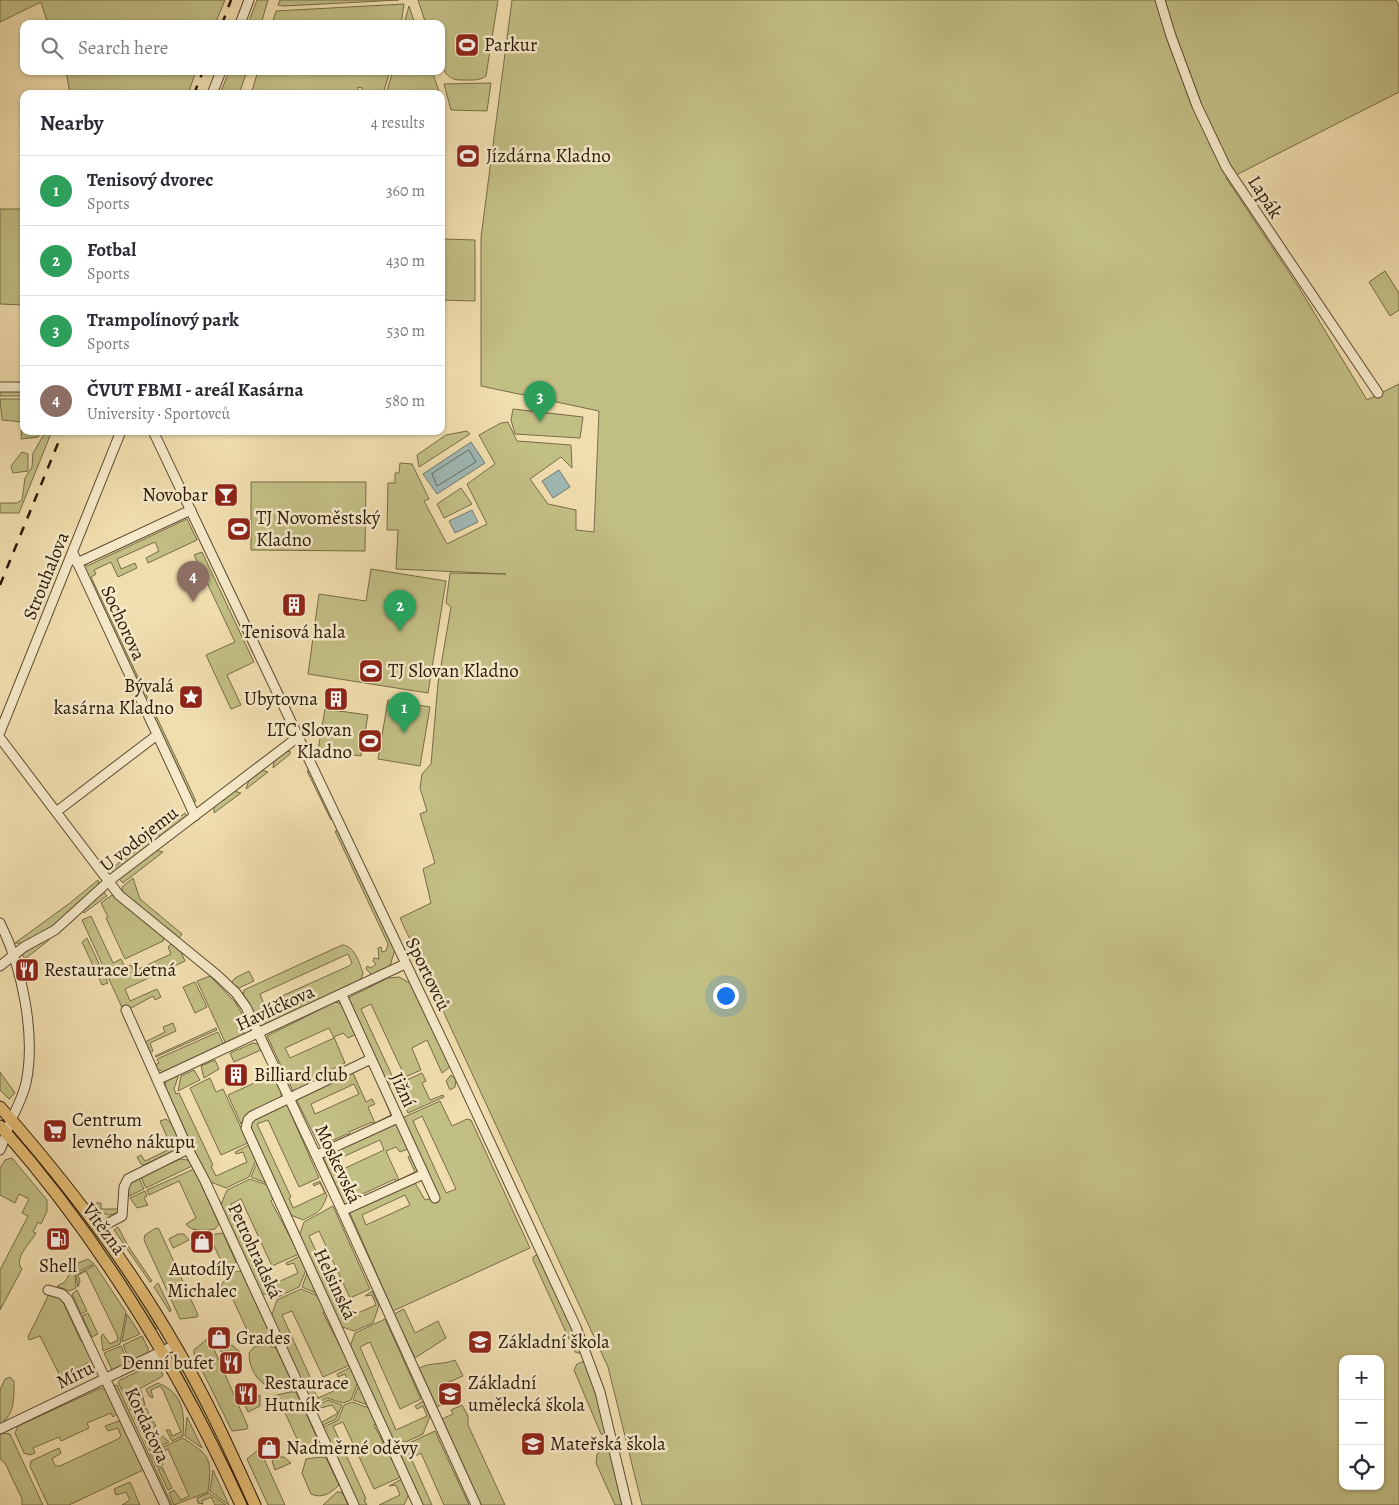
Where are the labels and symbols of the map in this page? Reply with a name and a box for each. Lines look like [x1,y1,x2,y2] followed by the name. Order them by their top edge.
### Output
[454,32,480,58] sports icon: Parkur
[484,32,537,58] place label: Parkur
[455,143,481,169] sports icon: Jízdárna Kladno
[486,143,611,169] place label: Jízdárna Kladno
[1241,170,1289,224] street label: Lapák
[524,381,556,422] pin: 3
[142,482,208,508] place label: Novobar
[213,482,239,508] bar icon: Novobar
[256,505,381,553] place label: TJ Novoměstský Kladno
[226,516,252,542] sports icon: TJ Novoměstský Kladno
[17,528,76,624] street label: Strouhalova
[177,561,209,602] pin: 4
[94,581,152,665] street label: Sochorova
[384,590,416,631] pin: 2
[281,592,307,618] building icon: Tenisová hala
[242,619,346,645] place label: Tenisová hala
[358,658,384,684] sports icon: TJ Slovan Kladno
[388,658,519,684] place label: TJ Slovan Kladno
[54,673,174,721] place label: Bývalá kasárna Kladno
[178,684,204,710] place icon: Bývalá kasárna Kladno
[244,686,318,712] place label: Ubytovna
[323,686,349,712] building icon: Ubytovna
[388,692,420,733] pin: 1
[266,717,352,765] place label: LTC Slovan Kladno
[357,728,383,754] sports icon: LTC Slovan Kladno
[94,800,184,878] street label: U vodojemu
[399,933,457,1016] street label: Sportovců
[14,957,40,983] restaurant icon: Restaurace Letná
[44,957,176,983] place label: Restaurace Letná
[231,978,319,1038] street label: Havlíčkova
[713,983,739,1009] your location
[223,1062,249,1088] building icon: Billiard club
[254,1062,348,1088] place label: Billiard club
[384,1068,422,1112] street label: Jižní
[72,1107,196,1155] place label: Centrum levného nákupu
[42,1118,68,1144] supermarket icon: Centrum levného nákupu
[308,1120,368,1208] street label: Moskevská
[76,1197,132,1261] street label: Vítězná
[221,1199,289,1303] street label: Petrohradská
[45,1226,71,1252] fuel station icon: Shell
[189,1229,215,1255] shop icon: Autodíly Michalec
[307,1244,363,1324] street label: Helsinská
[39,1253,77,1279] place label: Shell
[167,1256,237,1304] place label: Autodíly Michalec
[206,1325,232,1351] shop icon: Grades
[236,1325,291,1351] place label: Grades
[467,1329,493,1355] school or university icon: Základní škola
[498,1329,610,1355] place label: Základní škola
[122,1350,214,1376] place label: Denní bufet
[218,1350,244,1376] restaurant icon: Denní bufet
[52,1354,99,1395] street label: Míru
[264,1370,349,1418] place label: Restaurace Hutník
[468,1370,585,1418] place label: Základní umělecká škola
[233,1381,259,1407] restaurant icon: Restaurace Hutník
[437,1381,463,1407] school or university icon: Základní umělecká škola
[118,1383,176,1467] street label: Kordačova
[520,1431,546,1457] school or university icon: Mateřská škola
[550,1431,666,1457] place label: Mateřská škola
[256,1435,282,1461] shop icon: Nadměrné oděvy
[286,1435,418,1461] place label: Nadměrné oděvy

